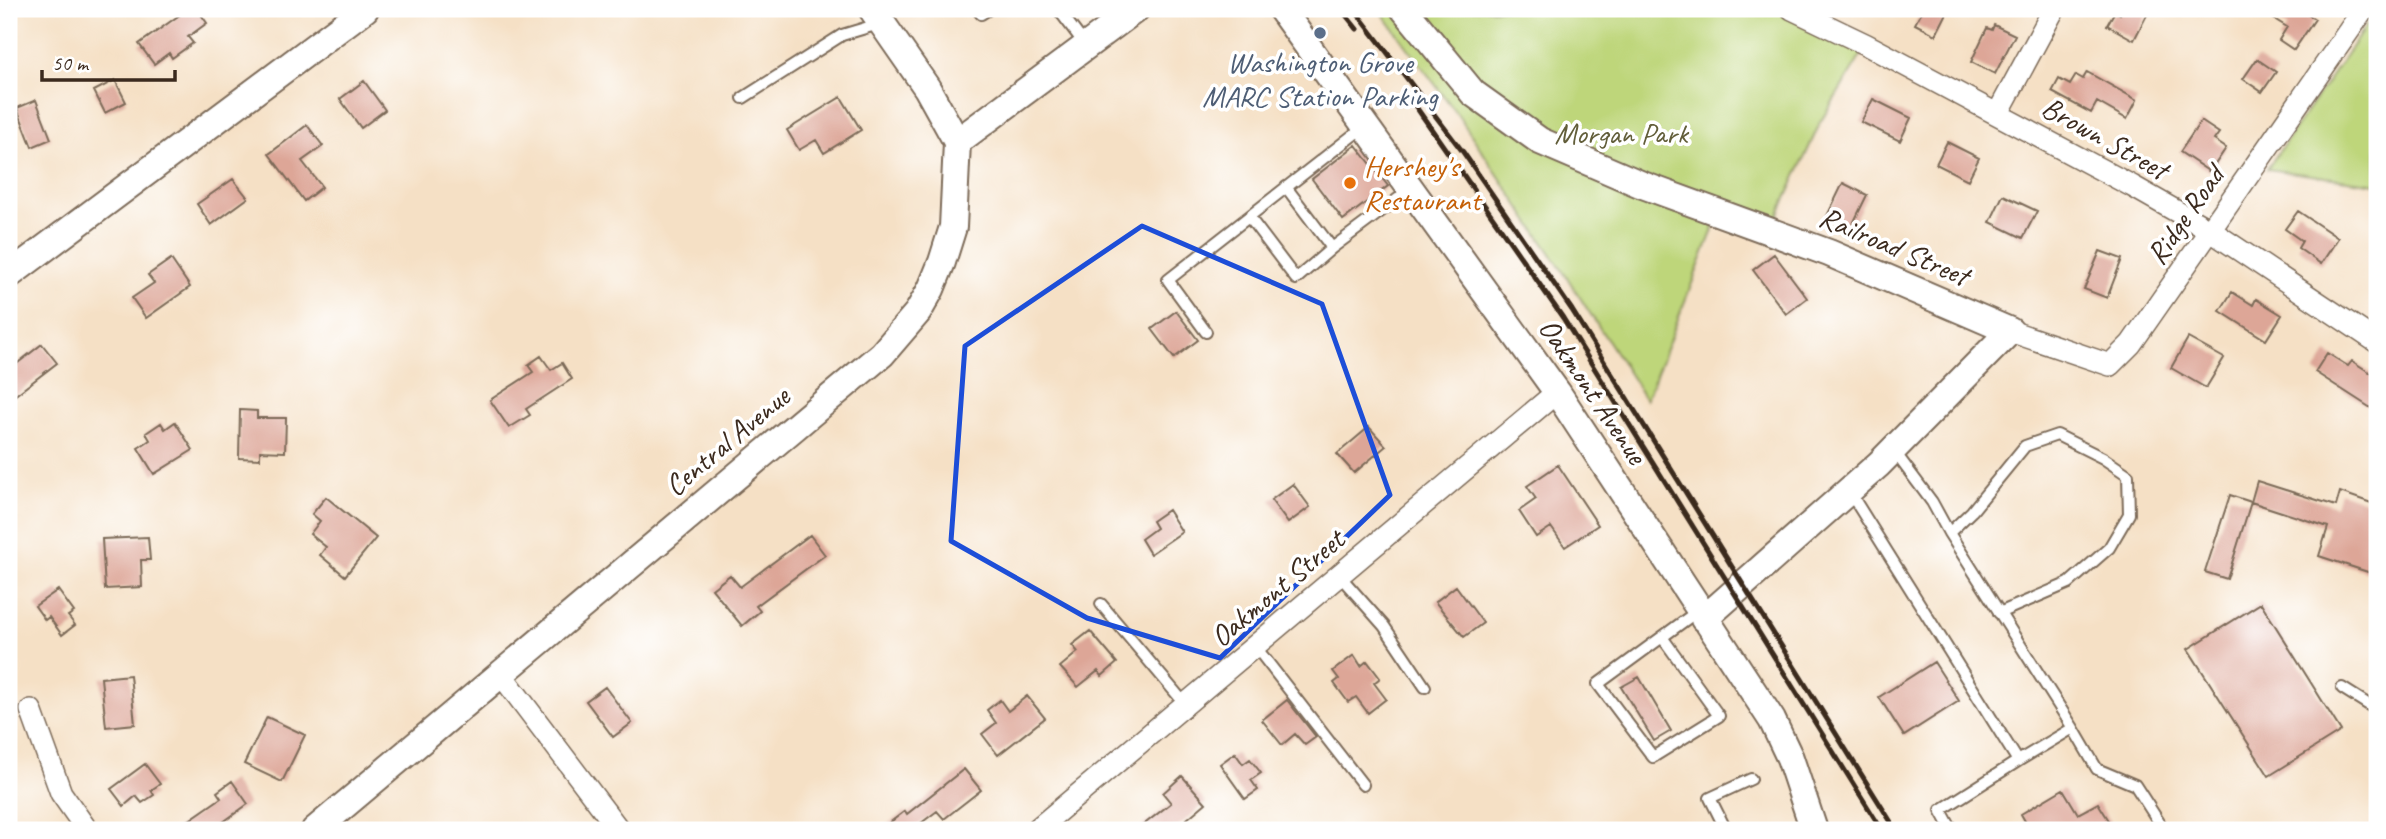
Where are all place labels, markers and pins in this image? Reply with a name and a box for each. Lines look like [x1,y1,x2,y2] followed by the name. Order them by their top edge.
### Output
[1312,25,1328,41] marker: Washington Grove MARC Station Parking
[1202,43,1439,115] place label: Washington Grove MARC Station Parking
[1364,147,1483,219] place label: Hershey's Restaurant
[1342,175,1358,191] marker: Hershey's Restaurant

